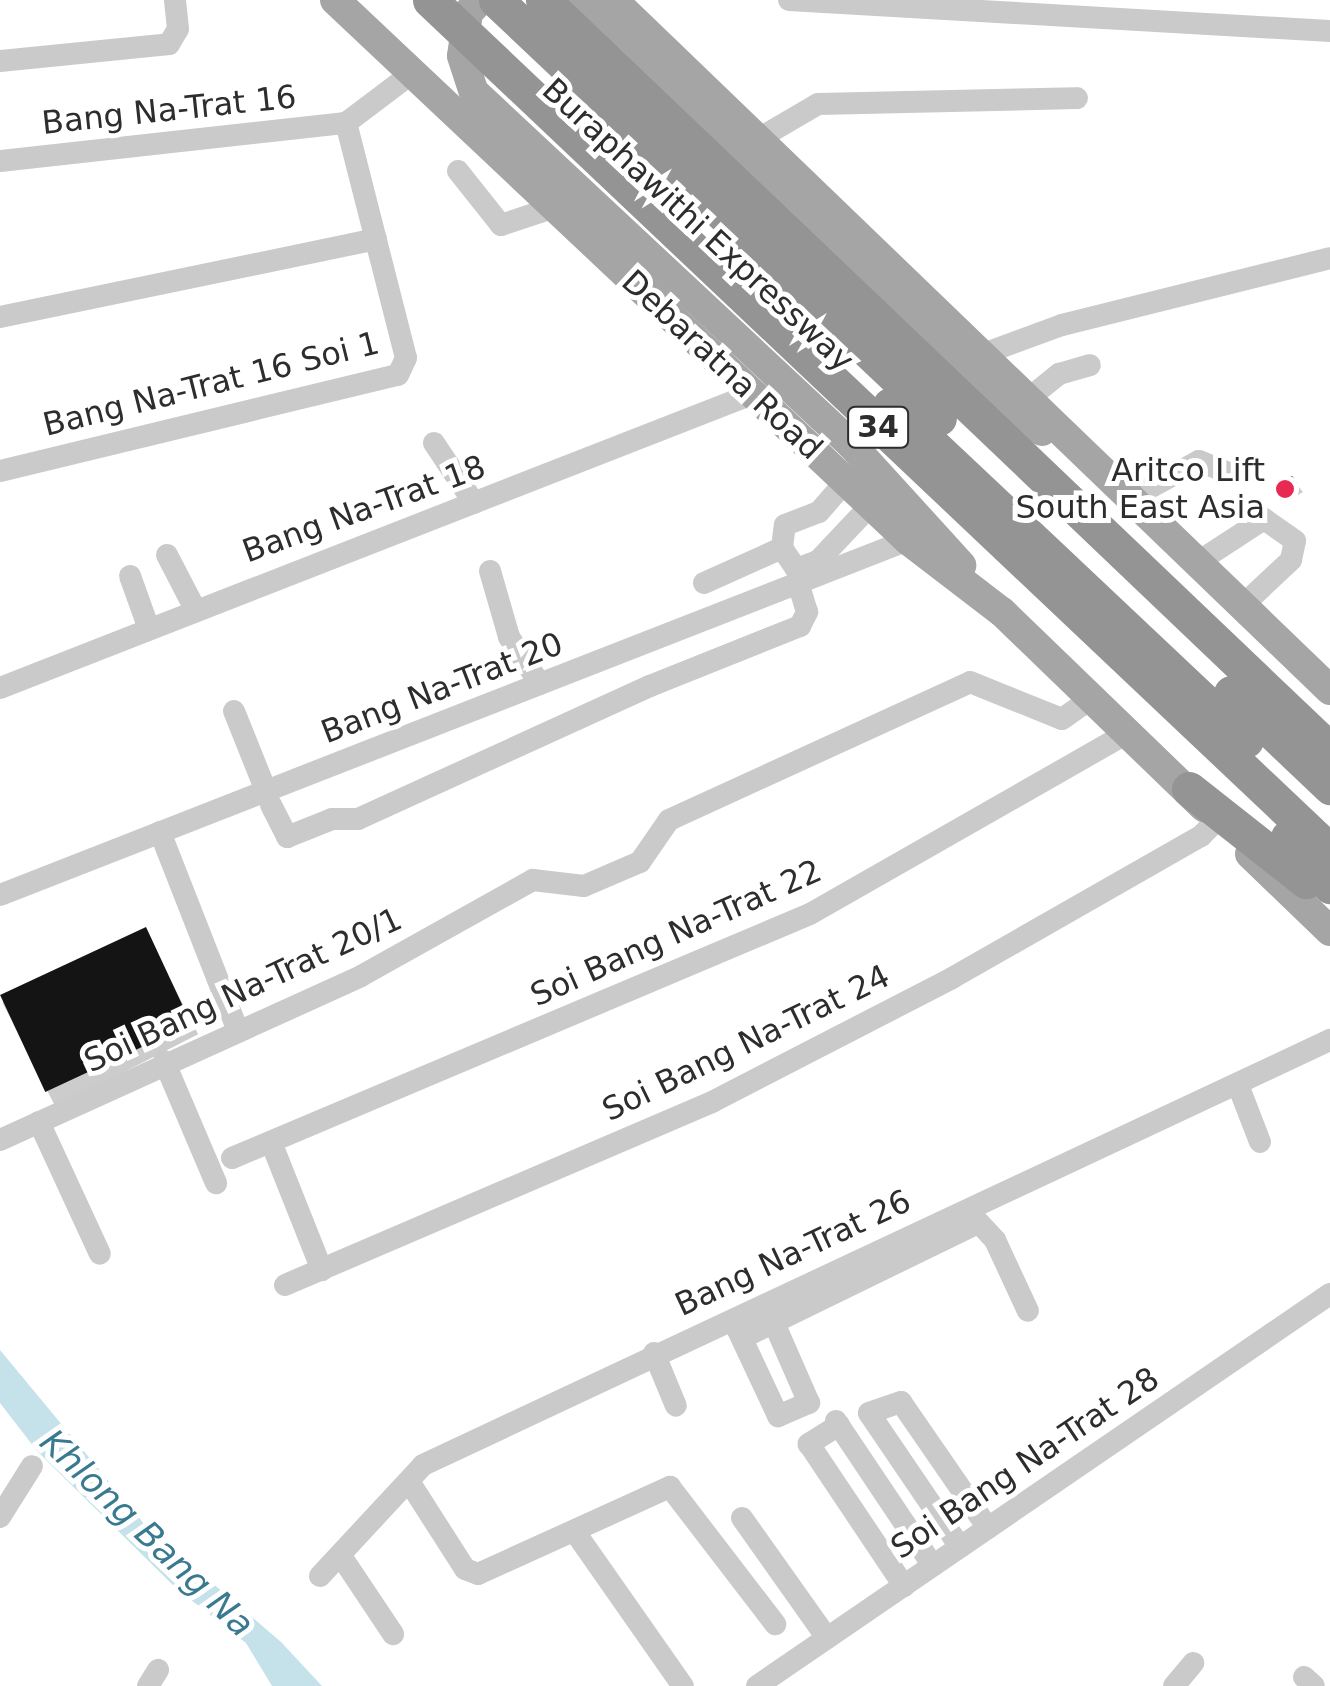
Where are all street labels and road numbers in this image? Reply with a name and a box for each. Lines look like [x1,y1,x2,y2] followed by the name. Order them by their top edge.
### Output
[534,71,862,379] street label: Buraphawithi Expressway
[40,78,298,142] street label: Bang Na-Trat 16
[614,262,830,468] street label: Debaratna Road
[39,324,383,444] street label: Bang Na-Trat 16 Soi 1
[846,402,910,452] road number: 34
[237,447,491,571] street label: Bang Na-Trat 18
[316,624,568,752] street label: Bang Na-Trat 20
[525,852,827,1014] street label: Soi Bang Na-Trat 22
[78,900,408,1080] street label: Soi Bang Na-Trat 20/1
[596,957,896,1129] street label: Soi Bang Na-Trat 24
[669,1182,917,1324] street label: Bang Na-Trat 26
[884,1359,1166,1567] street label: Soi Bang Na-Trat 28

